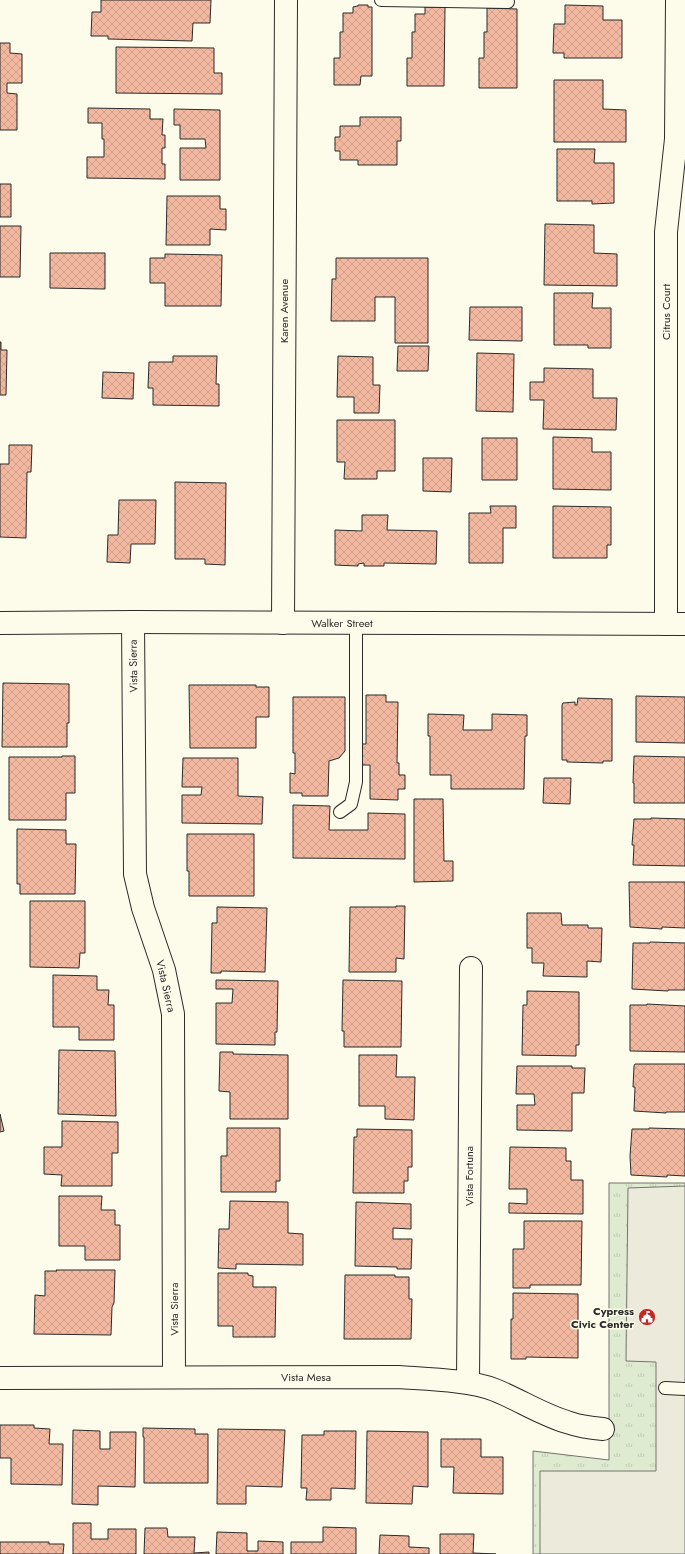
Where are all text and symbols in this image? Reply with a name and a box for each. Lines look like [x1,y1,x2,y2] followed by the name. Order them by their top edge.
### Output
[276,279,292,343] street label: Karen Avenue
[658,284,674,340] street label: Citrus Court
[311,615,373,631] street label: Walker Street
[125,639,141,693] street label: Vista Sierra
[152,958,180,1014] street label: Vista Sierra
[461,1146,477,1206] street label: Vista Fortuna
[166,1282,182,1336] street label: Vista Sierra
[571,1303,634,1332] place label: Cypress Civic Center
[637,1307,657,1327] public building icon: Cypress Civic Center
[281,1369,331,1385] street label: Vista Mesa

